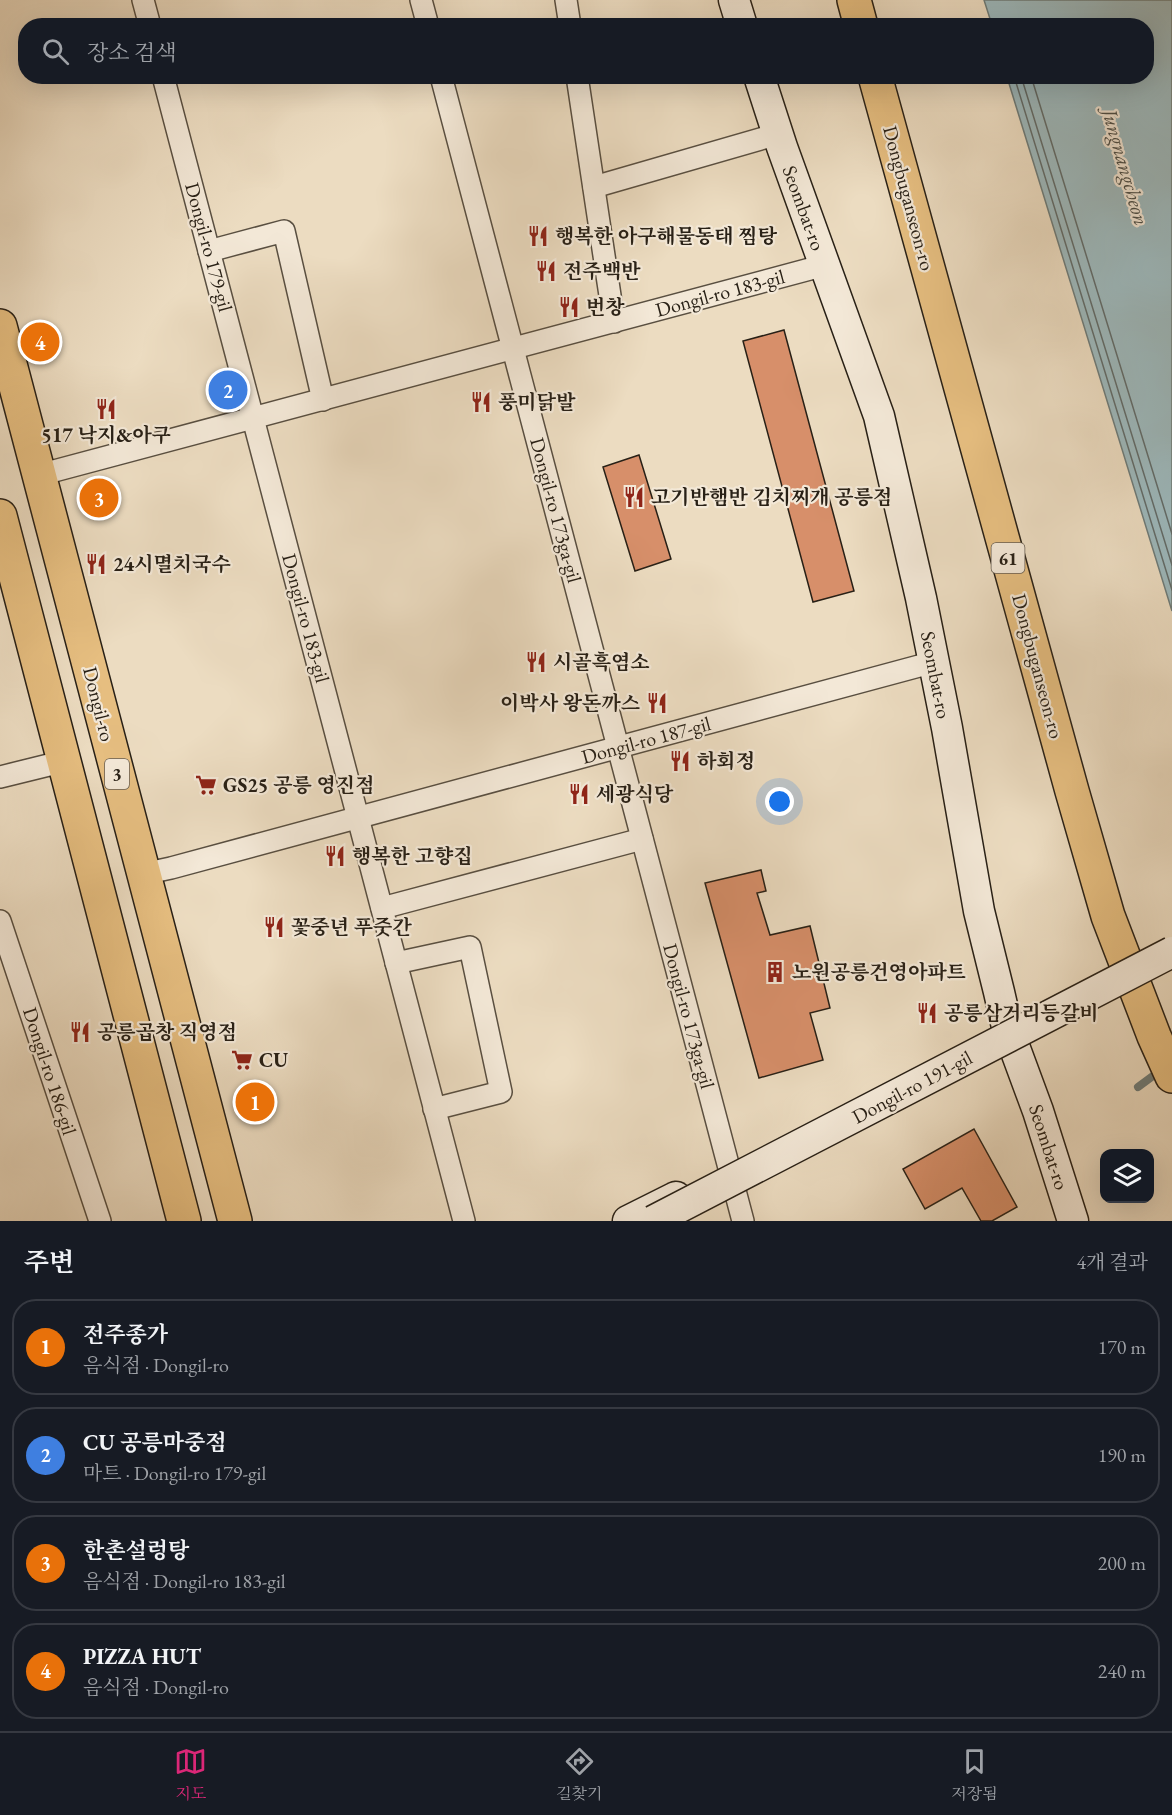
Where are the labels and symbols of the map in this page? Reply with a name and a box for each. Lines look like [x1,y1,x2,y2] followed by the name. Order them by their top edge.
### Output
[1095,102,1155,228] water label: Jungnangcheon
[877,123,941,273] street label: Dongbuganseon-ro
[777,162,831,254] street label: Seombat-ro
[179,180,239,315] street label: Dongil-ro 179-gil
[555,223,778,249] place label: 행복한 아구해물동태 찜탕
[526,224,550,248] restaurant icon: 행복한 아구해물동태 찜탕
[563,258,641,284] place label: 전주백반
[534,259,558,283] restaurant icon: 전주백반
[653,263,788,323] street label: Dongil-ro 183-gil
[586,294,625,320] place label: 번창
[557,295,581,319] restaurant icon: 번창
[20,320,60,364] pin: 4
[208,368,248,412] pin: 2
[498,389,576,415] place label: 풍미닭발
[469,390,493,414] restaurant icon: 풍미닭발
[94,397,118,421] restaurant icon: 517 낙지&아구
[41,422,171,448] place label: 517 낙지&아구
[524,434,588,586] street label: Dongil-ro 173ga-gil
[80,476,118,520] pin: 3
[651,484,892,510] place label: 고기반햄반 김치찌개 공릉점
[622,485,646,509] restaurant icon: 고기반햄반 김치찌개 공릉점
[992,543,1024,573] road number: 61
[113,551,231,577] place label: 24시멸치국수
[276,551,336,686] street label: Dongil-ro 183-gil
[84,552,108,576] restaurant icon: 24시멸치국수
[1006,591,1070,741] street label: Dongbuganseon-ro
[915,629,957,721] street label: Seombat-ro
[553,649,650,675] place label: 시골흑염소
[524,650,548,674] restaurant icon: 시골흑염소
[77,664,121,744] street label: Dongil-ro
[500,690,640,716] place label: 이박사 왕돈까스
[645,691,669,715] restaurant icon: 이박사 왕돈까스
[579,710,714,770] street label: Dongil-ro 187-gil
[697,748,755,774] place label: 하회정
[668,749,692,773] restaurant icon: 하회정
[105,759,129,789] road number: 3
[223,772,375,798] place label: GS25 공릉 영진점
[194,773,218,797] supermarket icon: GS25 공릉 영진점
[596,781,674,807] place label: 세광식당
[567,782,591,806] restaurant icon: 세광식당
[765,787,794,816] your location
[352,843,473,869] place label: 행복한 고향집
[323,844,347,868] restaurant icon: 행복한 고향집
[291,914,412,940] place label: 꽃중년 푸줏간
[262,915,286,939] restaurant icon: 꽃중년 푸줏간
[657,940,721,1092] street label: Dongil-ro 173ga-gil
[792,959,966,985] place label: 노원공릉건영아파트
[763,960,787,984] building icon: 노원공릉건영아파트
[944,1000,1099,1026] place label: 공릉삼거리등갈비
[915,1001,939,1025] restaurant icon: 공릉삼거리등갈비
[17,1004,83,1138] street label: Dongil-ro 186-gil
[97,1019,237,1045] place label: 공릉곱창 직영점
[68,1020,92,1044] restaurant icon: 공릉곱창 직영점
[847,1044,977,1130] street label: Dongil-ro 191-gil
[259,1047,288,1073] place label: CU
[230,1048,254,1072] supermarket icon: CU
[236,1080,274,1124] pin: 1
[1023,1101,1075,1193] street label: Seombat-ro

